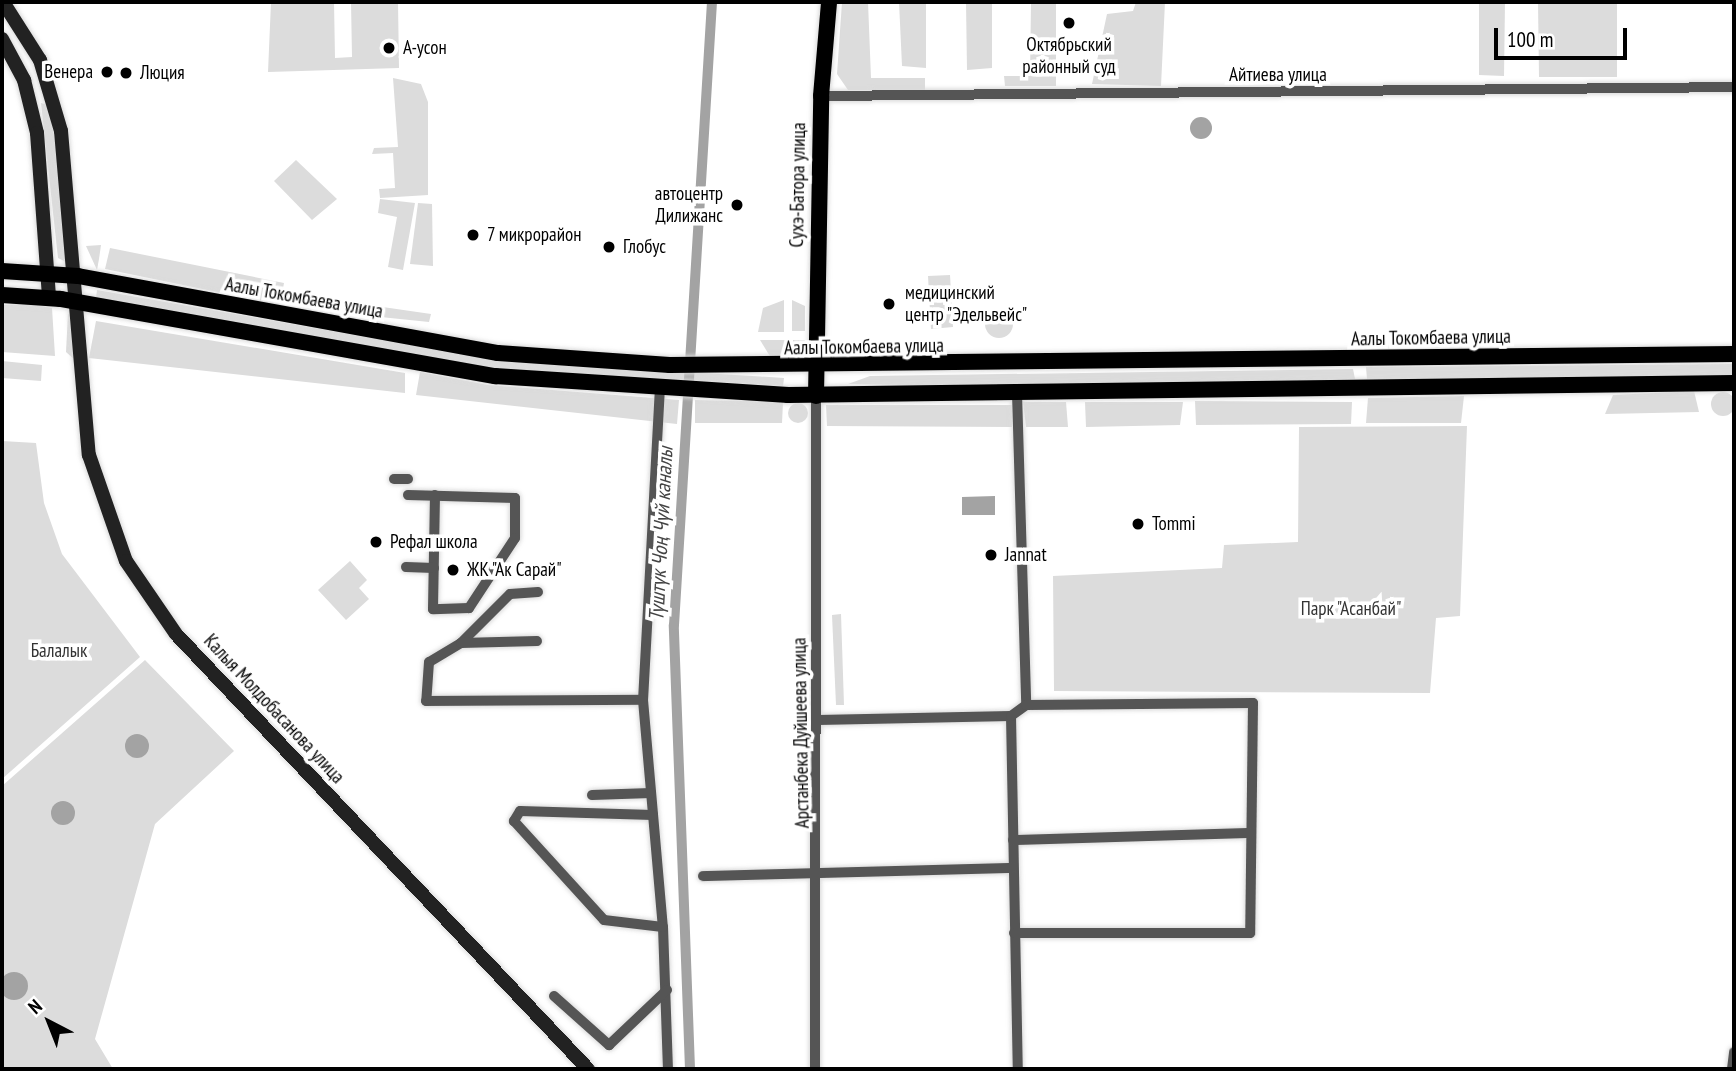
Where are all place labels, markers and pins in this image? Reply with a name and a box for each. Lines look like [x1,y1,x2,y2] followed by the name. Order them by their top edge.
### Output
[1061,15,1077,31] marker: Октябрьский районный суд
[1022,34,1116,78] place label: Октябрьский районный суд
[403,37,447,59] place label: А-усон
[381,40,397,56] marker: А-усон
[44,61,93,83] place label: Венера
[140,62,185,84] place label: Люция
[99,64,115,80] marker: Венера
[118,65,134,81] marker: Люция
[655,183,723,227] place label: автоцентр Дилижанс
[729,197,745,213] marker: автоцентр Дилижанс
[487,224,582,246] place label: 7 микрорайон
[465,227,481,243] marker: 7 микрорайон
[623,236,666,258] place label: Глобус
[601,239,617,255] marker: Глобус
[905,282,1028,326] place label: медицинский центр "Эдельвейс"
[879,294,899,314] marker: медицинский центр "Эдельвейс"
[1152,513,1196,535] place label: Tommi
[1130,516,1146,532] marker: Tommi
[390,531,478,553] place label: Рефал школа
[368,534,384,550] marker: Рефал школа
[1005,544,1047,566] place label: Jannat
[983,547,999,563] marker: Jannat
[467,559,563,581] place label: ЖК "Ак Сарай"
[445,562,461,578] marker: ЖК "Ак Сарай"

